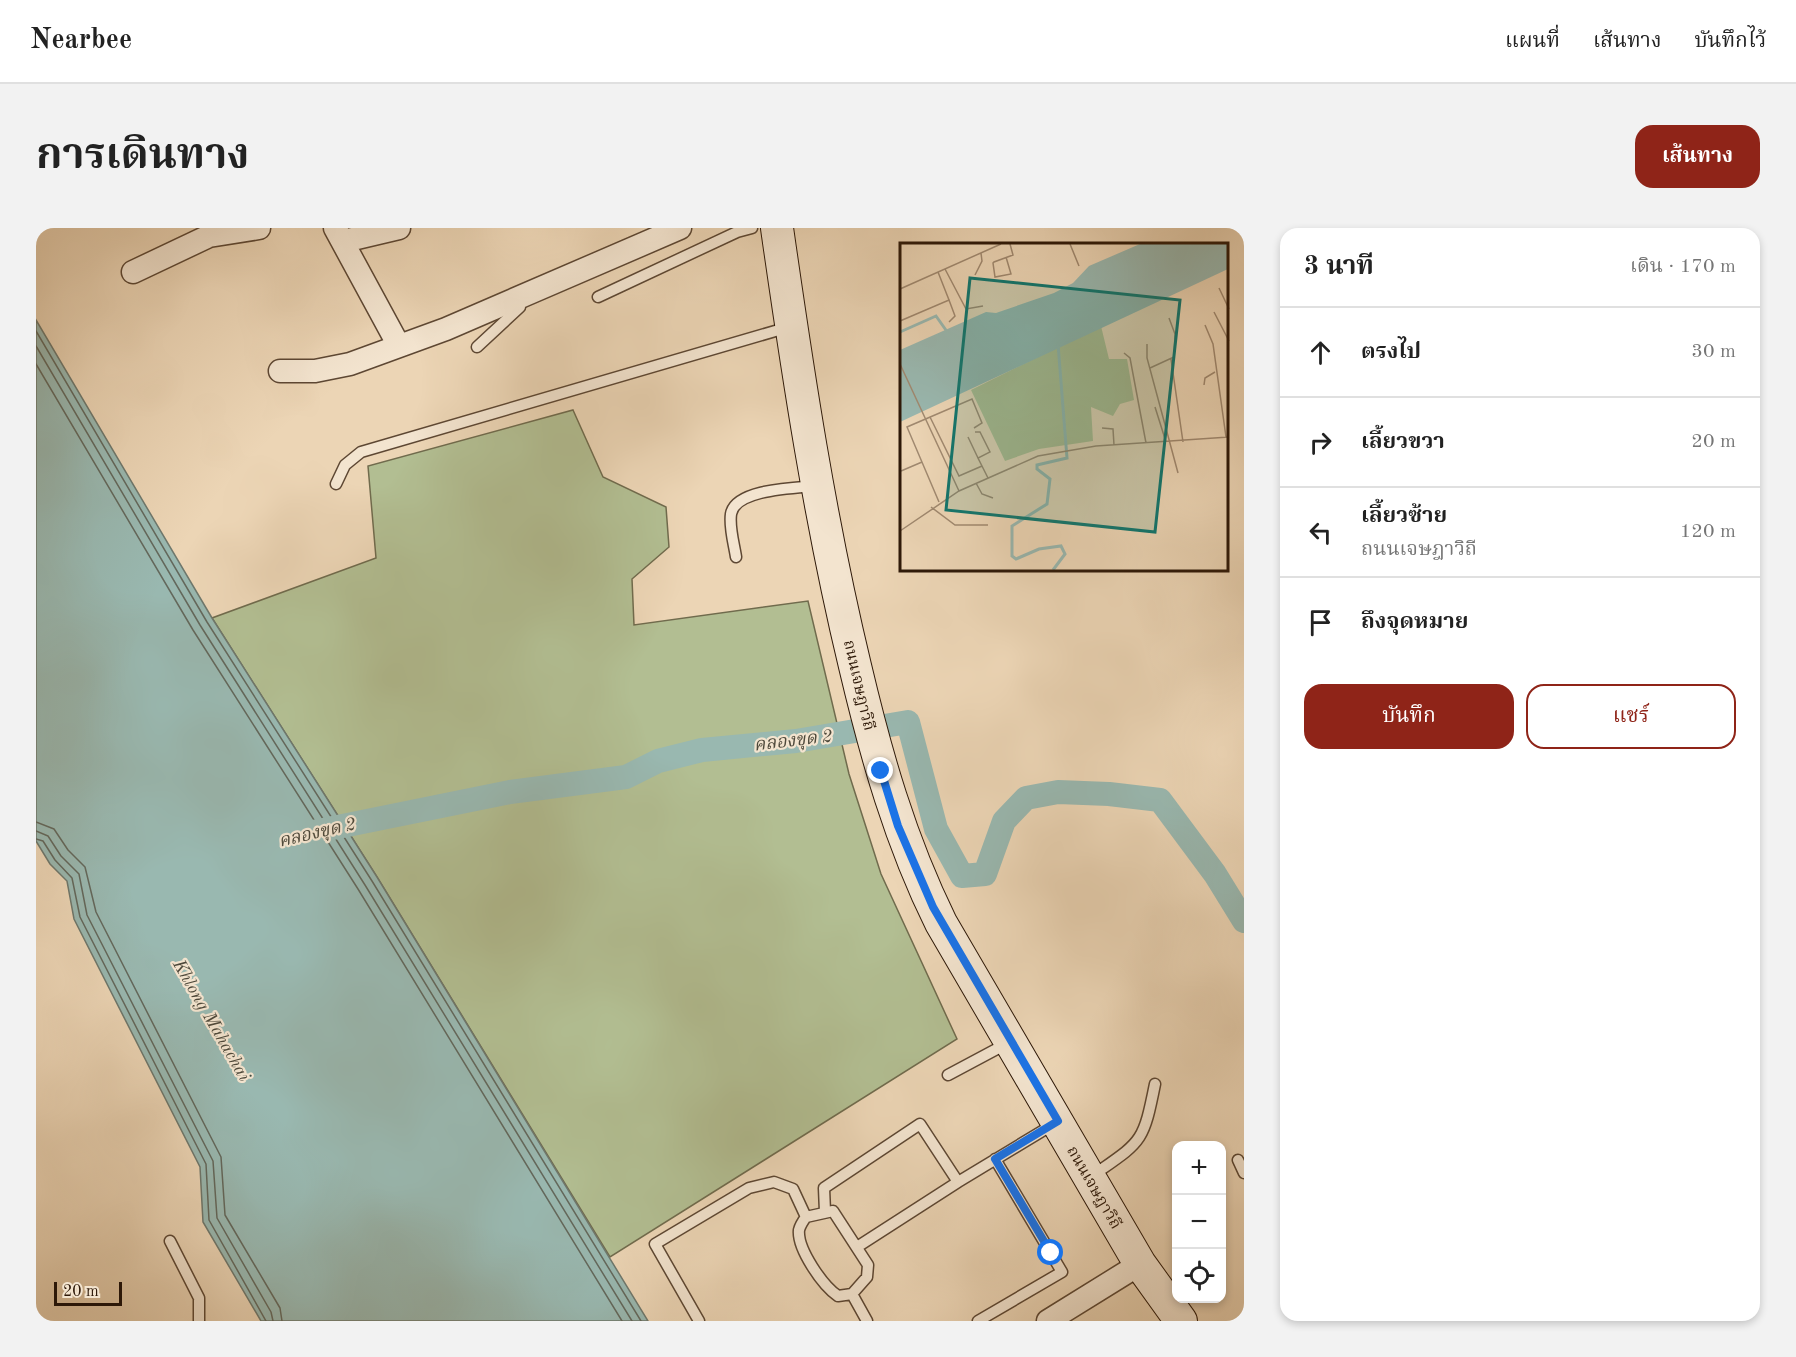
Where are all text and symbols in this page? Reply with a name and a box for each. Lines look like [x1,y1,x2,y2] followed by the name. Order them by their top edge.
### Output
[30,27,132,55] text: Nearbee
[1505,31,1560,52] text: แผนที่
[1593,31,1661,52] text: เส้นทาง
[1694,31,1766,52] text: บันทึกไว้
[1635,125,1760,188] button: เส้นทาง
[36,136,249,178] text: การเดินทาง
[900,243,1229,572] inset map
[1304,254,1374,280] text: 3 นาที
[1630,257,1736,277] text: เดิน · 170 m
[1304,336,1337,369] icon: ahead
[1361,341,1421,363] text: ตรงไป
[1691,342,1736,362] text: 30 m
[1304,426,1337,459] icon: right
[1361,431,1445,453] text: เลี้ยวขวา
[1691,432,1736,452] text: 20 m
[1361,505,1447,527] text: เลี้ยวซ้าย
[1304,516,1337,549] icon: left
[1680,522,1736,542] text: 120 m
[1361,540,1477,560] text: ถนนเจษฎาวิถี
[1304,606,1337,639] icon: arrive
[1361,611,1468,633] text: ถึงจุดหมาย
[840,638,878,732] street label: ถนนเจษฎาวิถี
[1304,684,1514,749] button: บันทึก
[1526,684,1736,749] button: แชร์
[753,727,834,757] water label: คลองขุด 2
[867,757,893,783] route end
[277,815,359,853] water label: คลองขุด 2
[168,956,253,1085] water label: Khlong Mahachai
[1172,1141,1226,1303] map controls
[1172,1141,1226,1195] button: +
[1063,1143,1125,1232] street label: ถนนเจษฎาวิถี
[1172,1195,1226,1249] button: −
[1037,1239,1063,1265] route start
[1172,1249,1226,1303] button: locate
[54,1279,122,1306] scale bar
[63,1284,99,1300] text: 20 m

